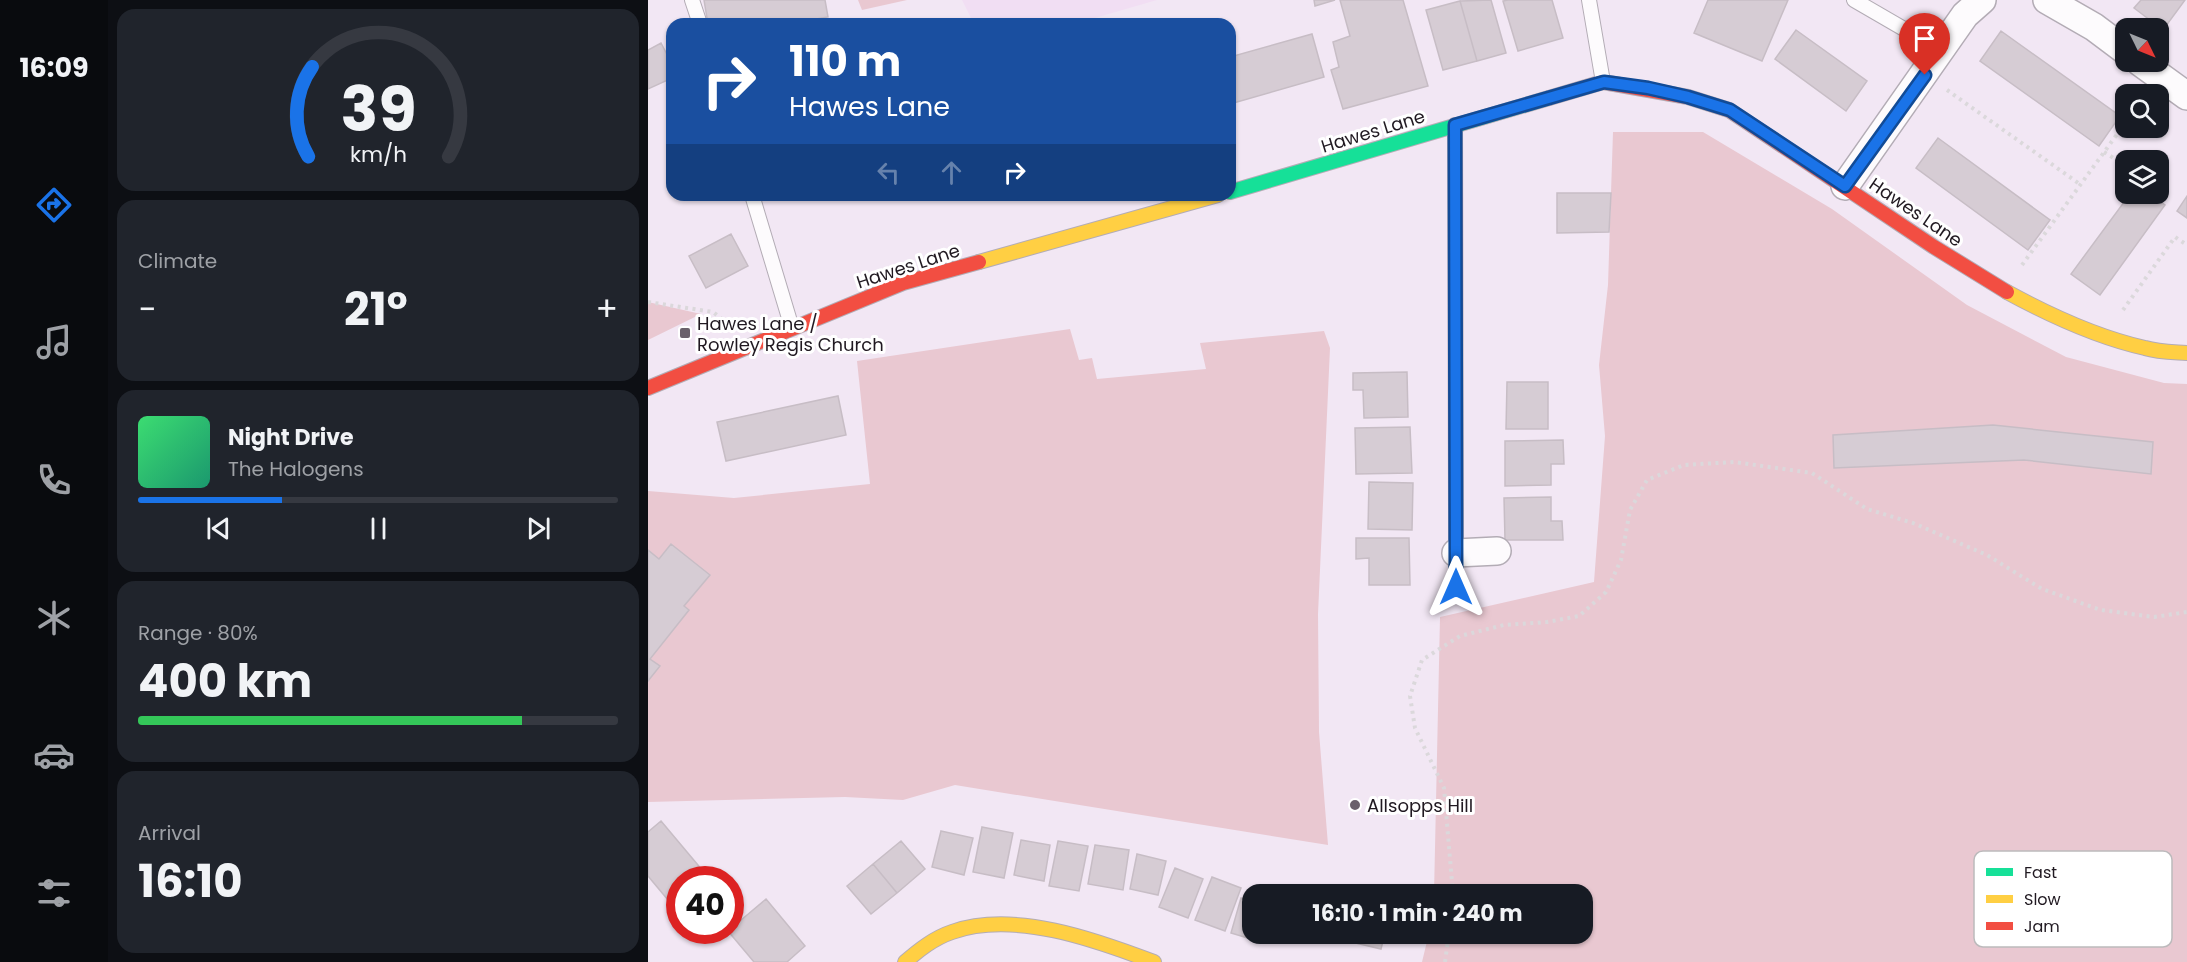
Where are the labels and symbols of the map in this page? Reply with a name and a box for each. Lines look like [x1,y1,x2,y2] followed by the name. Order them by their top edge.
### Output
[1899,13,1950,75] pin
[2115,18,2169,72] north arrow
[1318,103,1428,159] street label: Hawes Lane
[1865,172,1967,252] street label: Hawes Lane
[853,238,963,294] street label: Hawes Lane
[697,311,884,357] place label: Hawes Lane / Rowley Regis Church
[678,326,692,340] marker: Hawes Lane / Rowley Regis Church
[1424,555,1488,619] position arrow
[1367,793,1473,818] place label: Allsopps Hill
[1348,798,1362,812] marker: Allsopps Hill
[1974,851,2172,947] legend
[2024,861,2057,884] text: Fast
[666,866,744,944] speed limit sign: 40
[2024,888,2061,911] text: Slow
[2024,915,2060,938] text: Jam

